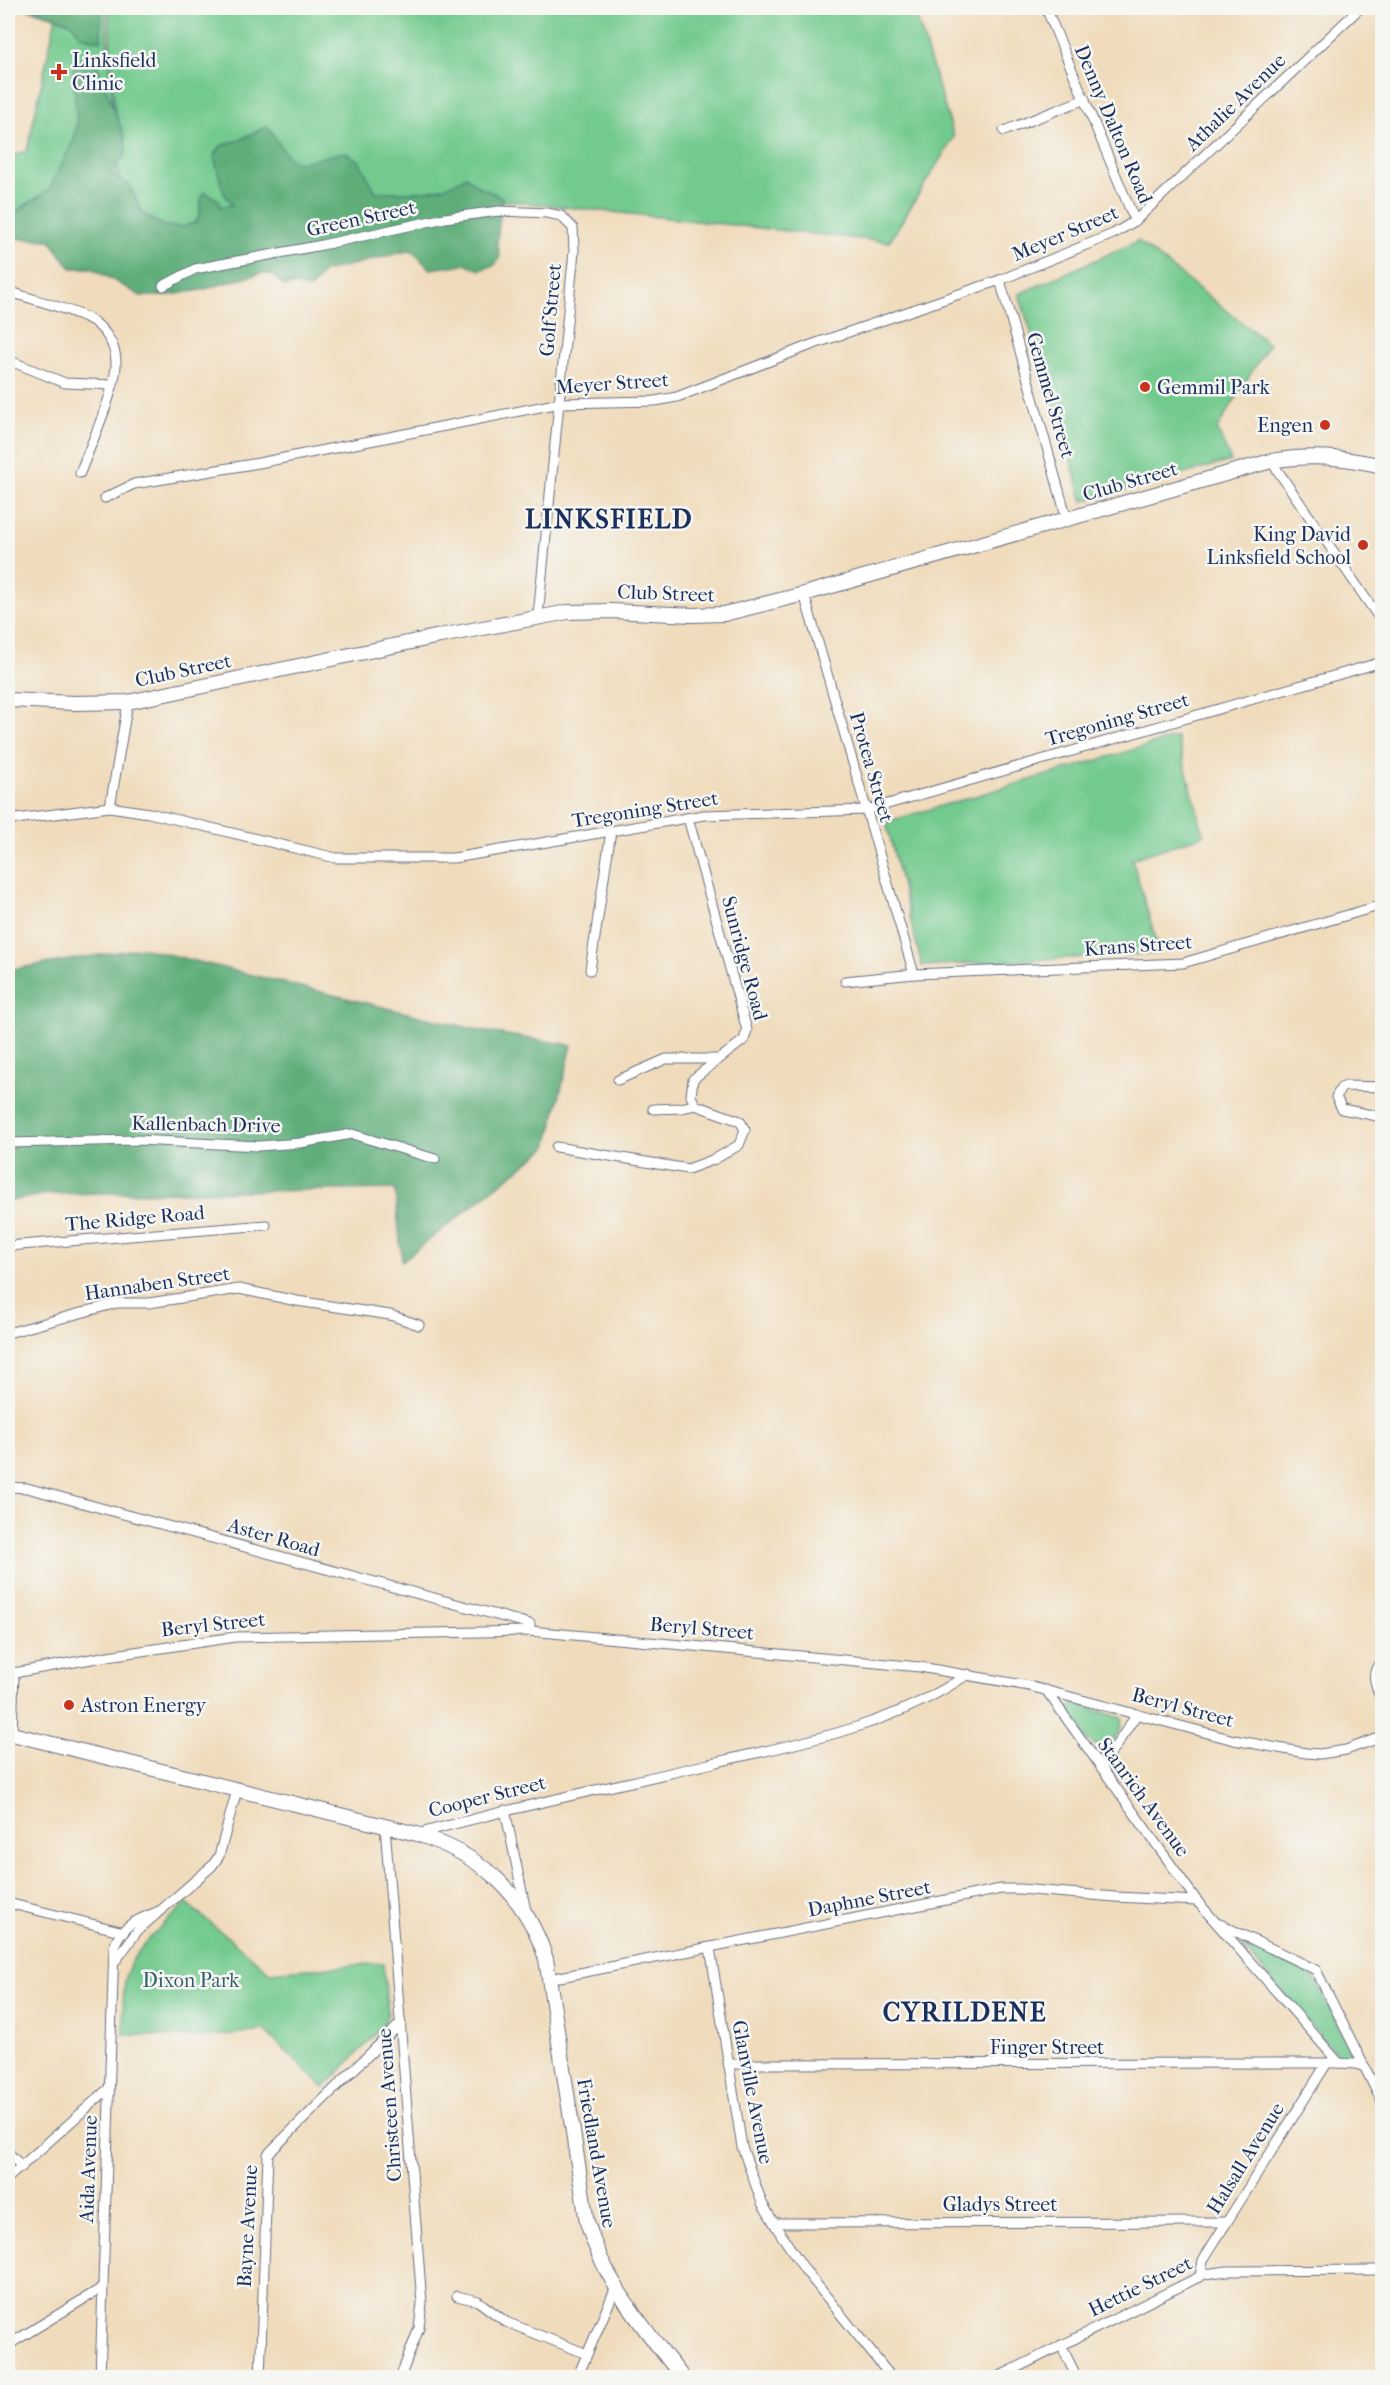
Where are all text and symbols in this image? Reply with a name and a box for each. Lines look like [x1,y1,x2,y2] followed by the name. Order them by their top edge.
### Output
[1070,41,1158,208] street label: Denny Dalton Road
[72,49,158,95] place label: Linksfield Clinic
[1180,49,1290,157] street label: Athalie Avenue
[50,63,68,81] marker: Linksfield Clinic
[304,196,418,241] street label: Green Street
[1009,201,1122,266] street label: Meyer Street
[535,263,566,358] street label: Golf Street
[1022,330,1079,461] street label: Gemmel Street
[555,368,669,399] street label: Meyer Street
[1157,376,1271,399] place label: Gemmil Park
[1138,380,1152,394] marker: Gemmil Park
[1257,414,1313,437] place label: Engen
[1318,418,1332,432] marker: Engen
[1080,457,1180,506] street label: Club Street
[525,504,693,535] district label: LINKSFIELD
[1206,523,1352,569] place label: King David Linksfield School
[1356,538,1370,552] marker: King David Linksfield School
[617,580,715,607] street label: Club Street
[133,649,233,692] street label: Club Street
[1043,688,1191,751] street label: Tregoning Street
[845,709,898,825] street label: Protea Street
[570,787,720,832] street label: Tregoning Street
[717,893,772,1024] street label: Sunridge Road
[1083,930,1193,961] street label: Krans Street
[131,1112,281,1137] street label: Kallenbach Drive
[64,1201,207,1236] street label: The Ridge Road
[83,1262,231,1305] street label: Hannaben Street
[224,1513,324,1562] street label: Aster Road
[160,1608,266,1641] street label: Beryl Street
[649,1612,755,1645] street label: Beryl Street
[1129,1683,1236,1732] street label: Beryl Street
[80,1694,208,1717] place label: Astron Energy
[62,1698,76,1712] marker: Astron Energy
[1093,1733,1195,1861] street label: Stanrich Avenue
[426,1771,548,1822] street label: Cooper Street
[806,1875,933,1922] street label: Daphne Street
[143,1969,240,1992] park label: Dixon Park
[883,1997,1047,2028] district label: CYRILDENE
[727,2018,778,2166] street label: Glanville Avenue
[373,2027,406,2183] street label: Christeen Avenue
[990,2036,1104,2059] street label: Finger Street
[572,2076,621,2230] street label: Friedland Avenue
[1202,2098,1289,2218] street label: Halsall Avenue
[75,2115,102,2224] street label: Aida Avenue
[233,2164,262,2288] street label: Bayne Avenue
[943,2193,1057,2216] street label: Gladys Street
[1085,2251,1196,2321] street label: Hettie Street

